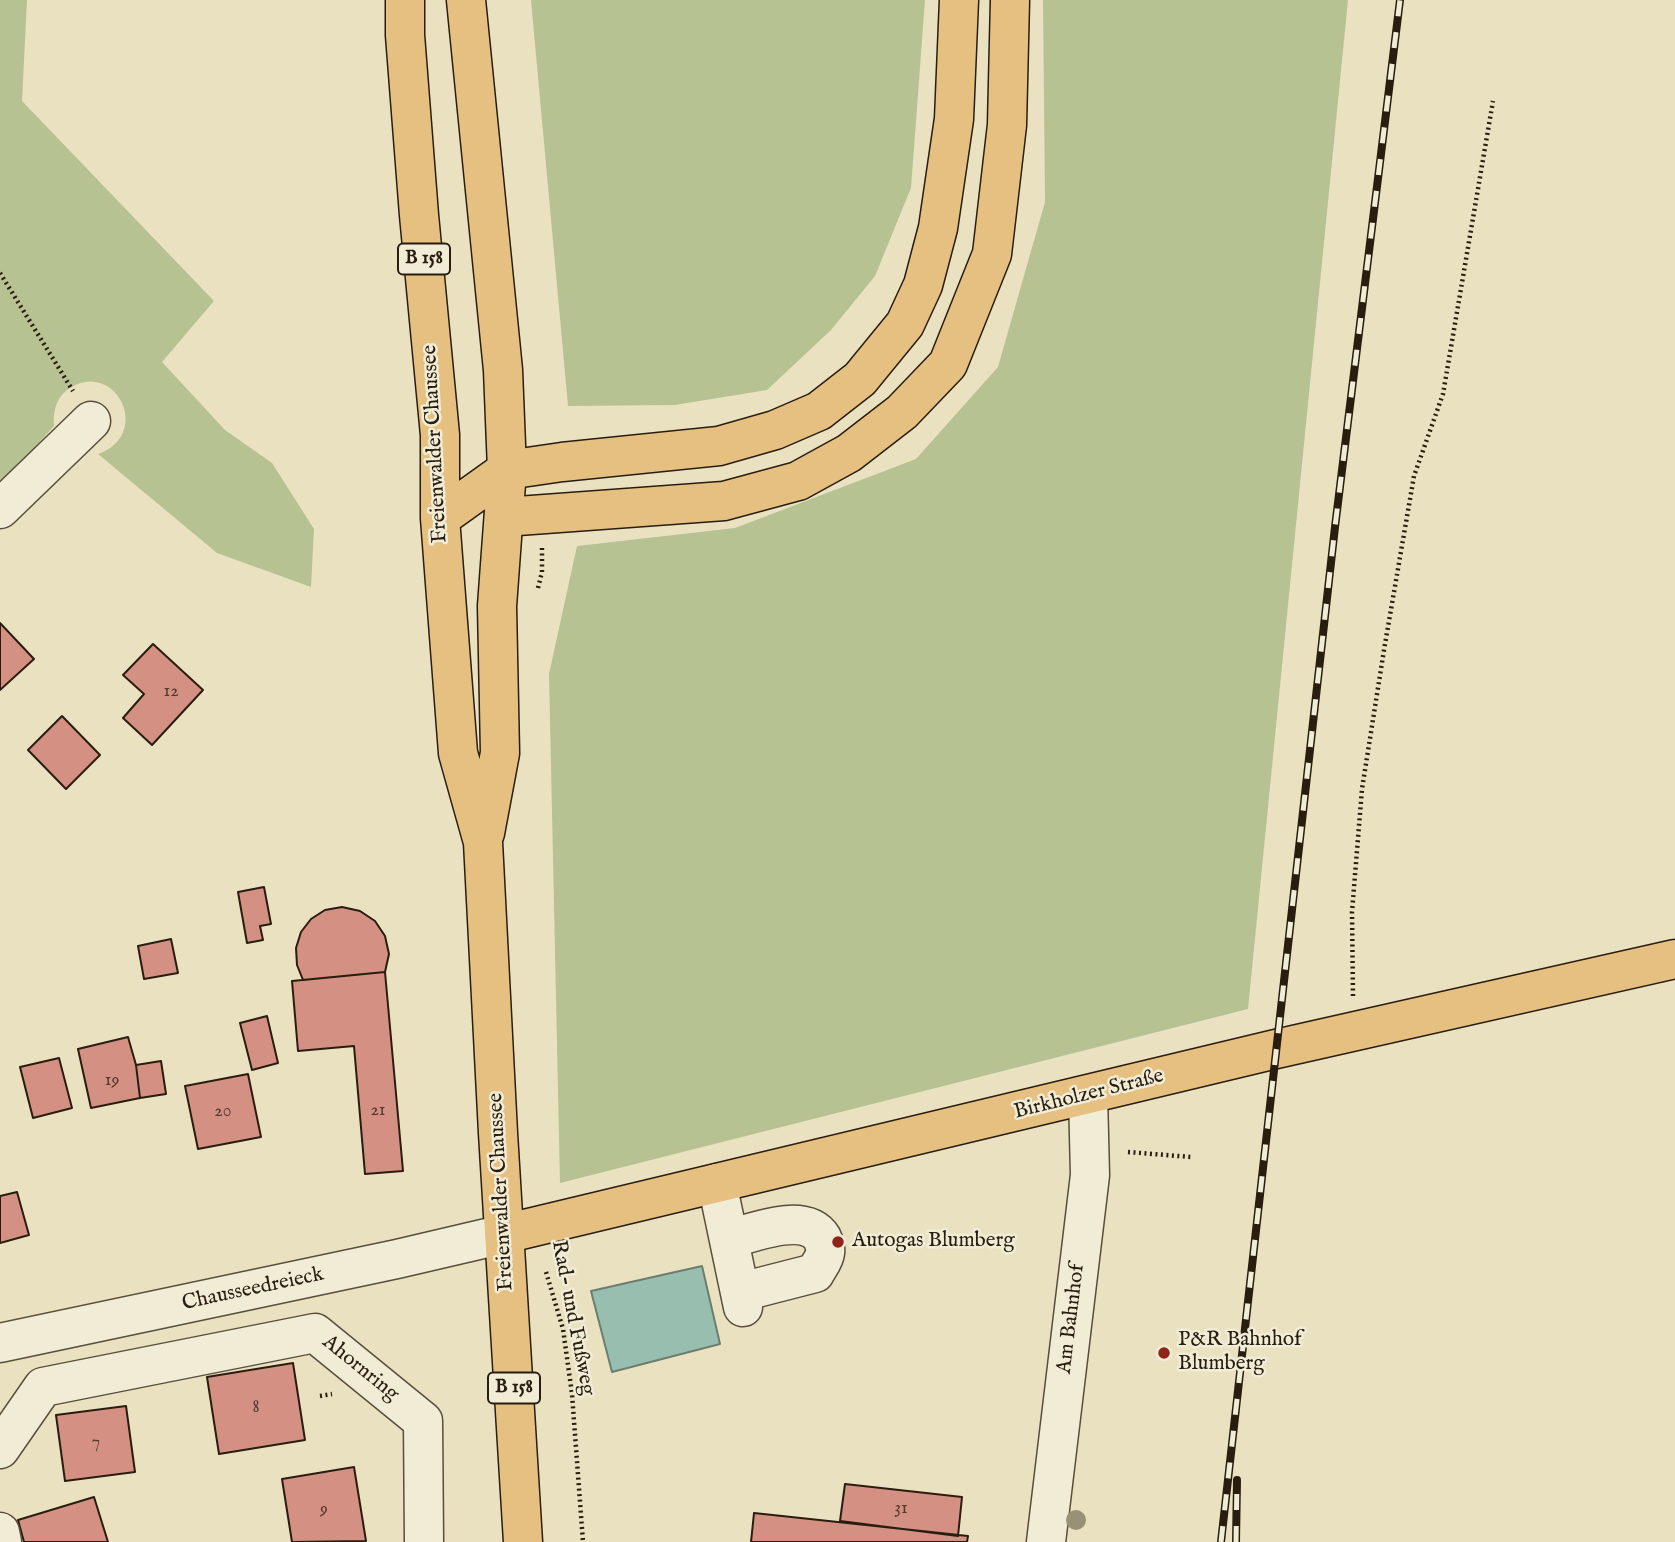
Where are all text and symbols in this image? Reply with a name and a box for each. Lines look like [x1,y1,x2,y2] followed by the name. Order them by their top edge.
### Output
[398,244,450,274] road number: B 158
[418,344,454,544] street label: Freienwalder Chaussee
[163,681,179,703] house number: 12
[1012,1064,1166,1126] street label: Birkholzer Straße
[105,1070,119,1092] house number: 19
[484,1092,520,1292] street label: Freienwalder Chaussee
[370,1100,386,1122] house number: 21
[214,1101,232,1123] house number: 20
[852,1229,1015,1255] place label: Autogas Blumberg
[830,1234,846,1250] marker: Autogas Blumberg
[545,1238,599,1398] street label: Rad- und Fußweg
[180,1263,326,1317] street label: Chausseedreieck
[1053,1263,1091,1375] street label: Am Bahnhof
[1178,1328,1302,1378] place label: P&R Bahnhof Blumberg
[317,1330,403,1408] street label: Ahornring
[1156,1345,1172,1361] marker: P&R Bahnhof Blumberg
[488,1372,540,1404] road number: B 158
[252,1397,260,1419] house number: 8
[92,1432,100,1454] house number: 7
[894,1498,908,1520] house number: 31
[320,1499,328,1521] house number: 9

